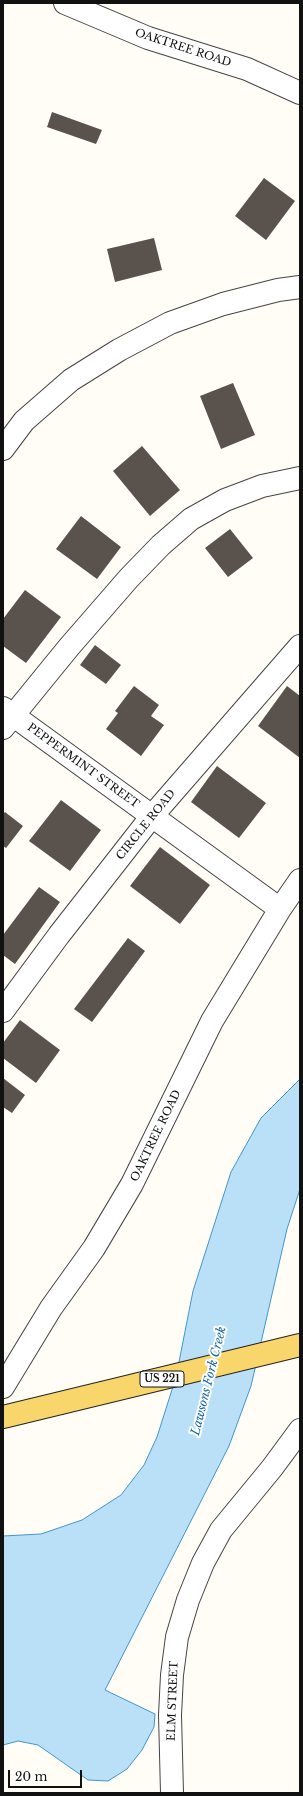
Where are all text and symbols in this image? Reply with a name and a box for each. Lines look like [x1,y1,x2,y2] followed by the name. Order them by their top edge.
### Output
[133,26,233,70] street label: OAKTREE ROAD
[24,721,142,811] street label: PEPPERMINT STREET
[114,787,178,863] street label: CIRCLE ROAD
[128,1088,184,1184] street label: OAKTREE ROAD
[189,1325,229,1437] water label: Lawsons Fork Creek
[140,1371,184,1387] road number: US 221
[165,1661,181,1741] street label: ELM STREET
[10,1762,84,1788] scale bar
[15,1769,47,1784] text: 20 m

